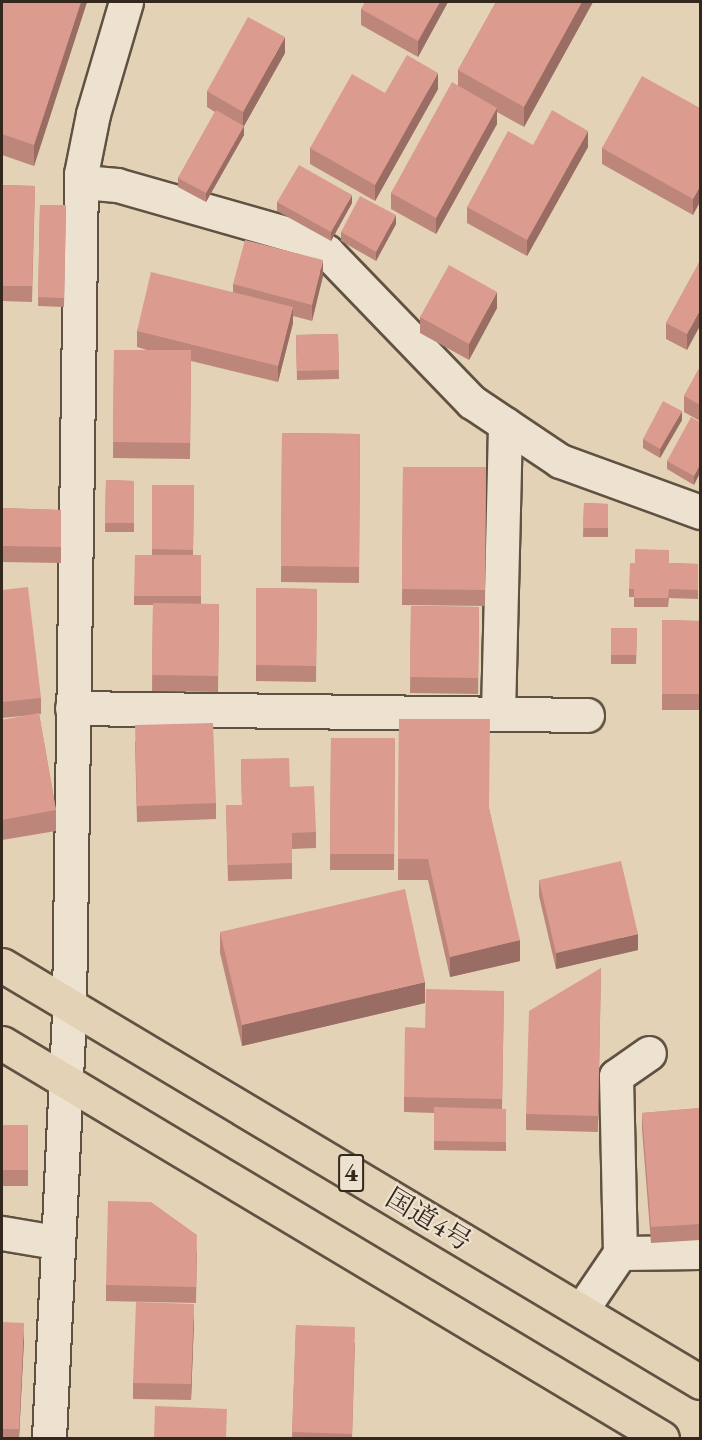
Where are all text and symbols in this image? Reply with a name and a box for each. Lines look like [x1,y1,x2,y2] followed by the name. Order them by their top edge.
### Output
[338,1150,364,1196] road number: 4
[380,1181,478,1257] street label: 国道4号

